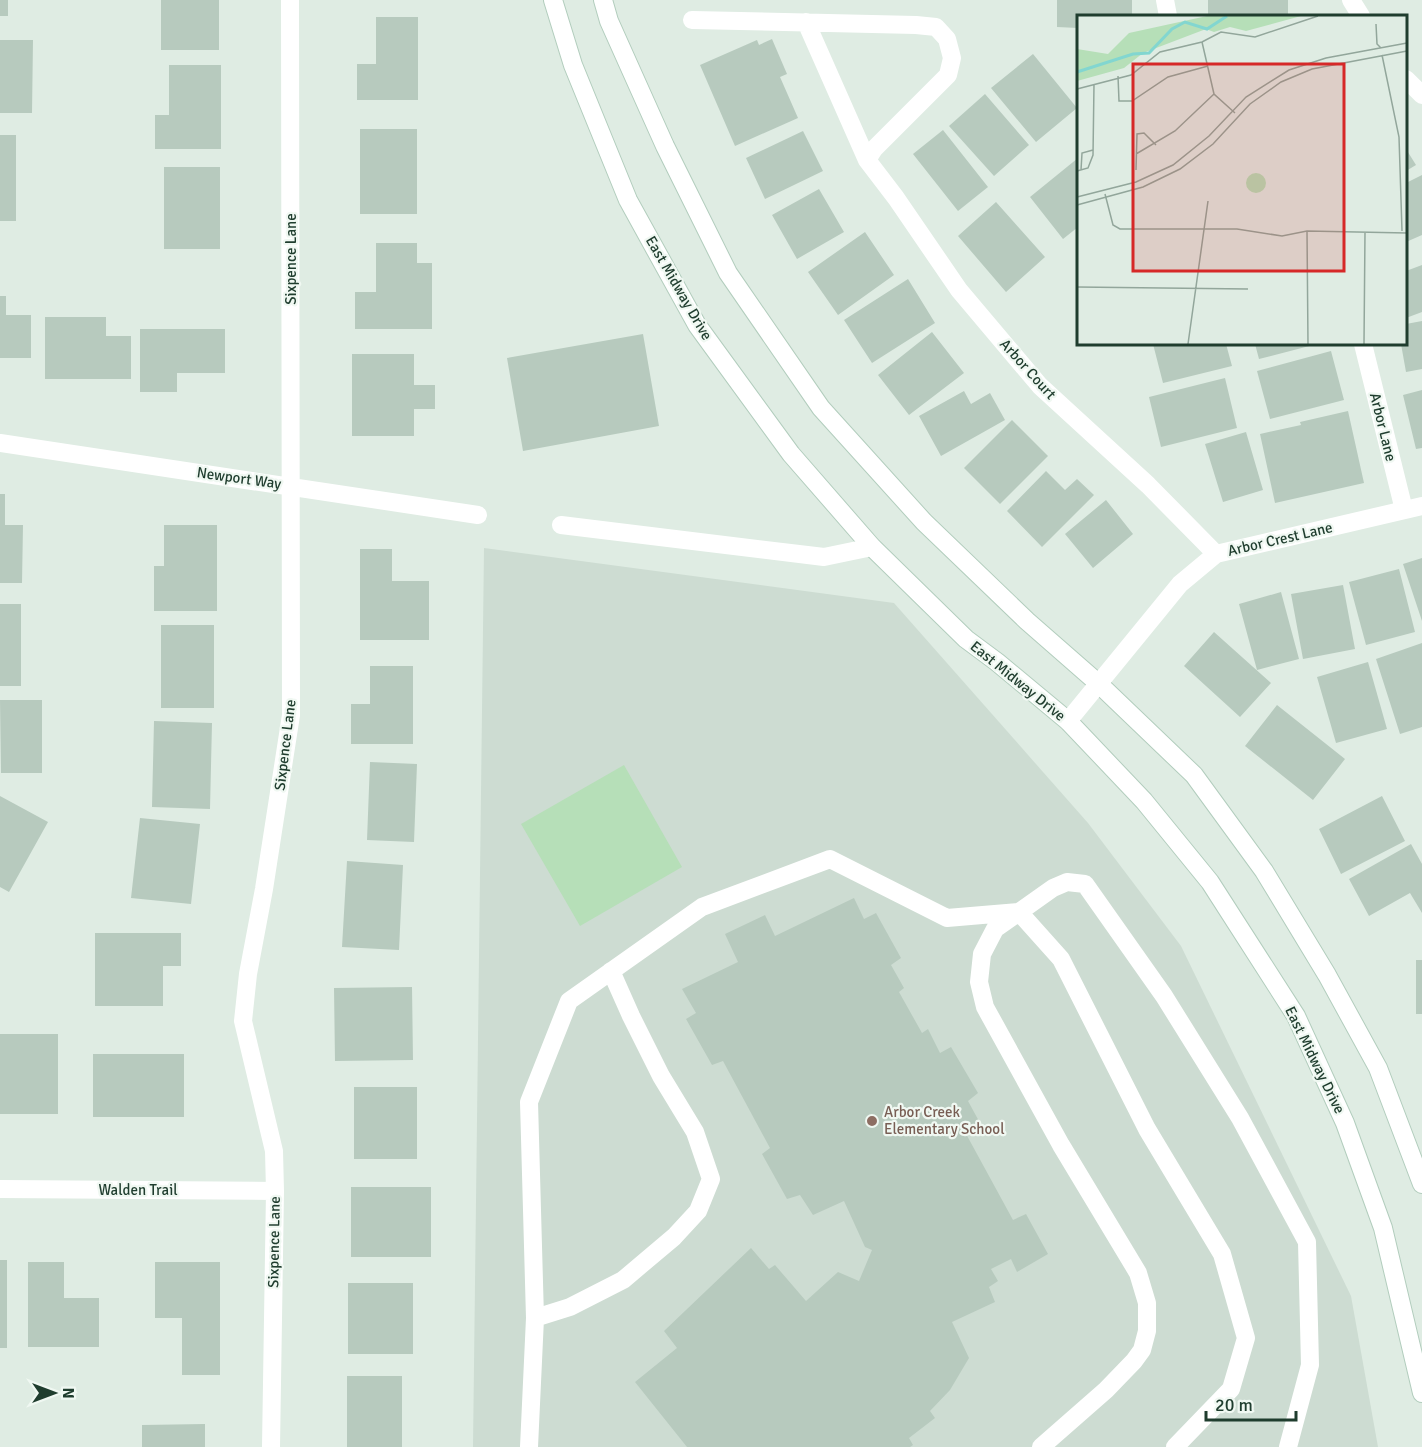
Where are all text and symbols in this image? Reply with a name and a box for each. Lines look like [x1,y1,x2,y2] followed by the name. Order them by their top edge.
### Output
[1077,15,1407,345] inset map
[282,213,300,305] street label: Sixpence Lane
[642,233,716,343] street label: East Midway Drive
[996,335,1060,403] street label: Arbor Court
[1366,391,1400,463] street label: Arbor Lane
[196,463,282,493] street label: Newport Way
[1226,518,1334,560] street label: Arbor Crest Lane
[967,637,1069,725] street label: East Midway Drive
[270,698,300,792] street label: Sixpence Lane
[1281,1003,1349,1117] street label: East Midway Drive
[884,1103,1005,1138] place label: Arbor Creek Elementary School
[865,1114,879,1128] marker: Arbor Creek Elementary School
[98,1181,178,1199] street label: Walden Trail
[264,1196,284,1288] street label: Sixpence Lane
[24,1363,84,1423] north arrow
[1206,1384,1296,1422] scale bar
[58,1387,78,1399] text: N
[1215,1394,1253,1416] text: 20 m

